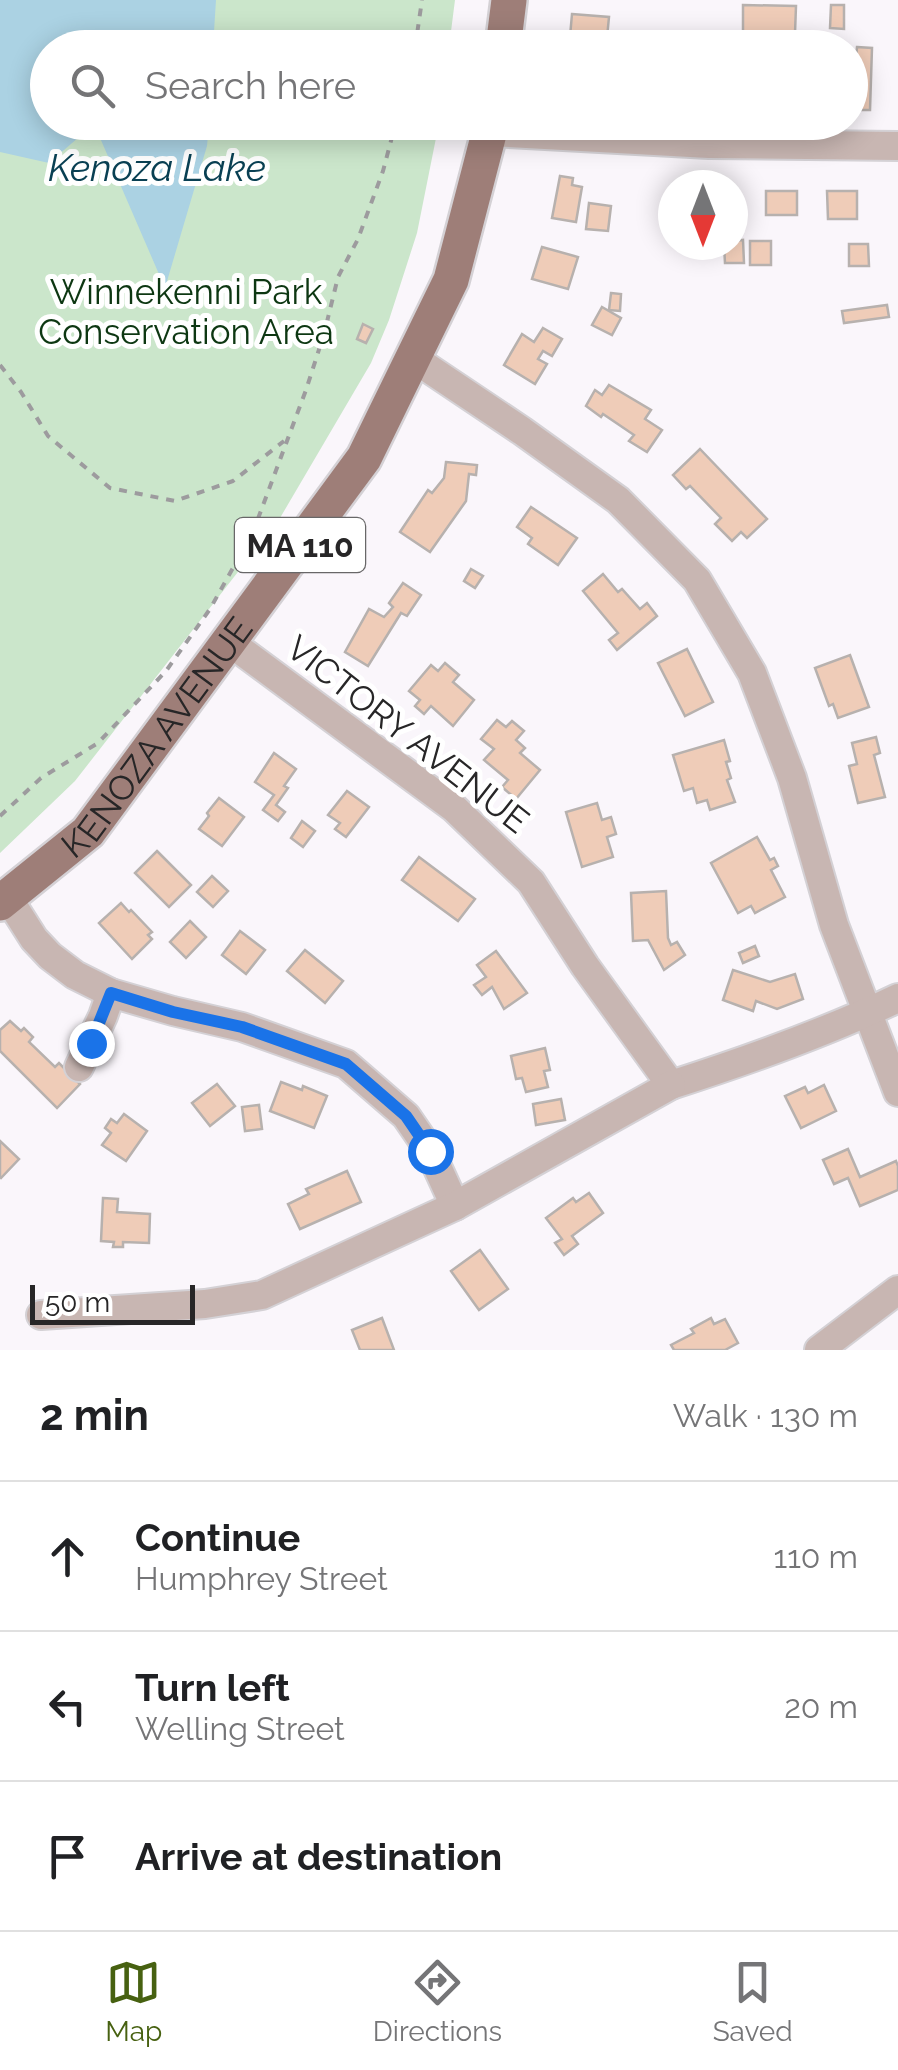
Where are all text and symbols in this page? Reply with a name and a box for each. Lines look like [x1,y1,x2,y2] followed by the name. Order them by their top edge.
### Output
[30,30,868,140] search box
[65,58,120,113] icon: search
[145,63,356,108] text: Search here
[48,145,266,190] water label: Kenoza Lake
[658,170,748,260] north arrow
[38,271,334,352] park label: Winnekenni Park Conservation Area
[235,518,365,572] road number: MA 110
[53,609,260,866] street label: KENOZA AVENUE
[279,627,537,841] street label: VICTORY AVENUE
[69,1021,115,1067] route end
[408,1129,454,1175] route start
[30,1280,195,1324] scale bar
[45,1286,110,1319] text: 50 m
[40,1391,149,1440] text: 2 min
[673,1397,858,1434] text: Walk · 130 m
[135,1515,300,1560] text: Continue
[40,1529,95,1584] icon: ahead
[773,1538,858,1575] text: 110 m
[135,1560,388,1597] text: Humphrey Street
[135,1665,290,1710] text: Turn left
[40,1679,95,1734] icon: left
[784,1688,858,1725] text: 20 m
[135,1710,345,1747] text: Welling Street
[40,1829,95,1884] icon: arrive
[135,1834,502,1879] text: Arrive at destination
[105,1955,162,2048] tab: Map
[373,1955,502,2048] tab: Directions
[713,1955,793,2048] tab: Saved

